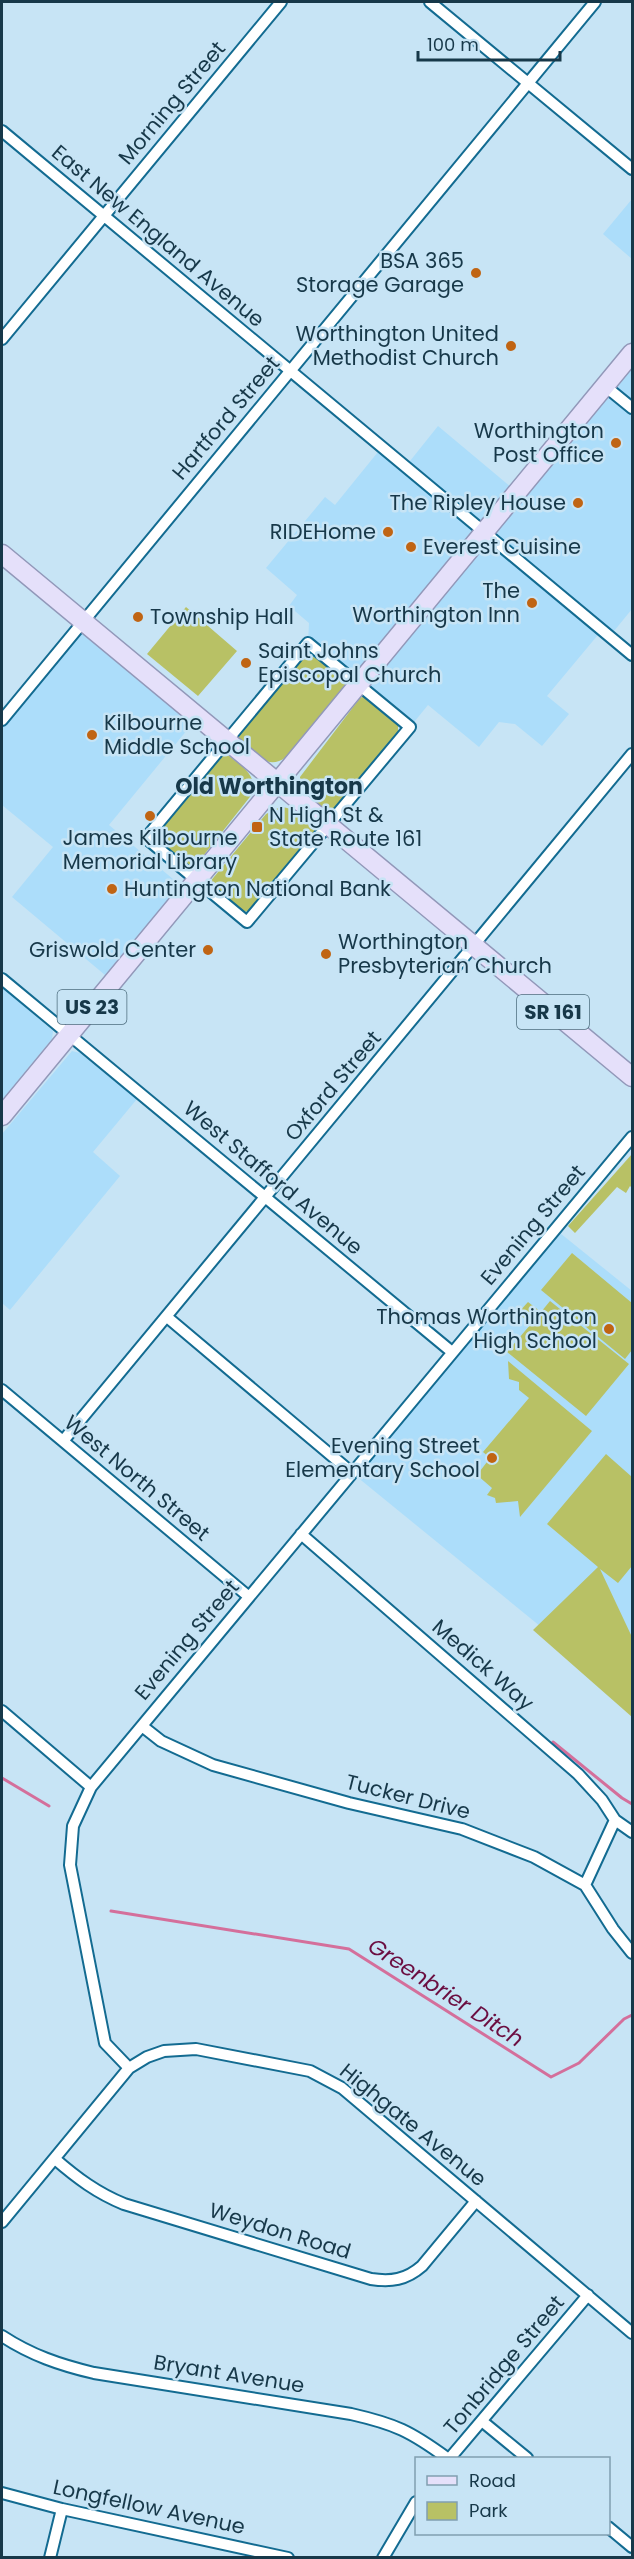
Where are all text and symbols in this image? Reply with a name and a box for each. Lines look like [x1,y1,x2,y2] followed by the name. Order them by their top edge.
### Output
[418,24,560,62] scale bar
[427,32,479,57] text: 100 m
[111,35,232,170] street label: Morning Street
[46,138,271,333] street label: East New England Avenue
[296,246,464,299] place label: BSA 365 Storage Garage
[469,266,483,280] marker: BSA 365 Storage Garage
[296,319,499,372] place label: Worthington United Methodist Church
[504,339,518,353] marker: Worthington United Methodist Church
[165,349,286,486] street label: Hartford Street
[474,416,604,469] place label: Worthington Post Office
[609,436,623,450] marker: Worthington Post Office
[389,488,566,517] place label: The Ripley House
[571,496,585,510] marker: The Ripley House
[270,517,376,546] place label: RIDEHome
[381,525,395,539] marker: RIDEHome
[423,532,581,561] place label: Everest Cuisine
[404,540,418,554] marker: Everest Cuisine
[352,576,520,629] place label: The Worthington Inn
[525,596,539,610] marker: The Worthington Inn
[150,602,294,631] place label: Township Hall
[131,610,145,624] marker: Township Hall
[258,636,442,689] place label: Saint Johns Episcopal Church
[239,656,253,670] marker: Saint Johns Episcopal Church
[104,708,250,761] place label: Kilbourne Middle School
[85,728,99,742] marker: Kilbourne Middle School
[175,771,363,802] district label: Old Worthington
[269,800,422,853] place label: N High St & State Route 161
[143,809,157,823] marker: James Kilbourne Memorial Library
[250,820,264,834] marker: N High St & State Route 161
[63,823,237,876] place label: James Kilbourne Memorial Library
[124,874,391,903] place label: Huntington National Bank
[105,882,119,896] marker: Huntington National Bank
[338,927,552,980] place label: Worthington Presbyterian Church
[29,935,196,964] place label: Griswold Center
[201,943,215,957] marker: Griswold Center
[319,947,333,961] marker: Worthington Presbyterian Church
[58,990,127,1024] road number: US 23
[517,995,589,1029] road number: SR 161
[278,1024,387,1147] street label: Oxford Street
[178,1094,369,1261] street label: West Stafford Avenue
[474,1158,592,1291] street label: Evening Street
[376,1302,597,1355] place label: Thomas Worthington High School
[602,1322,616,1336] marker: Thomas Worthington High School
[58,1408,216,1547] street label: West North Street
[285,1431,480,1484] place label: Evening Street Elementary School
[485,1451,499,1465] marker: Evening Street Elementary School
[128,1573,246,1706] street label: Evening Street
[426,1612,541,1717] street label: Medick Way
[343,1767,473,1826] street label: Tucker Drive
[362,1930,530,2054] water label: Greenbrier Ditch
[334,2056,493,2193] street label: Highgate Avenue
[206,2195,354,2266] street label: Weydon Road
[437,2289,571,2441] street label: Tonbridge Street
[152,2347,307,2400] street label: Bryant Avenue
[415,2457,610,2535] legend
[469,2468,516,2493] text: Road
[50,2472,248,2541] street label: Longfellow Avenue
[469,2498,508,2523] text: Park

